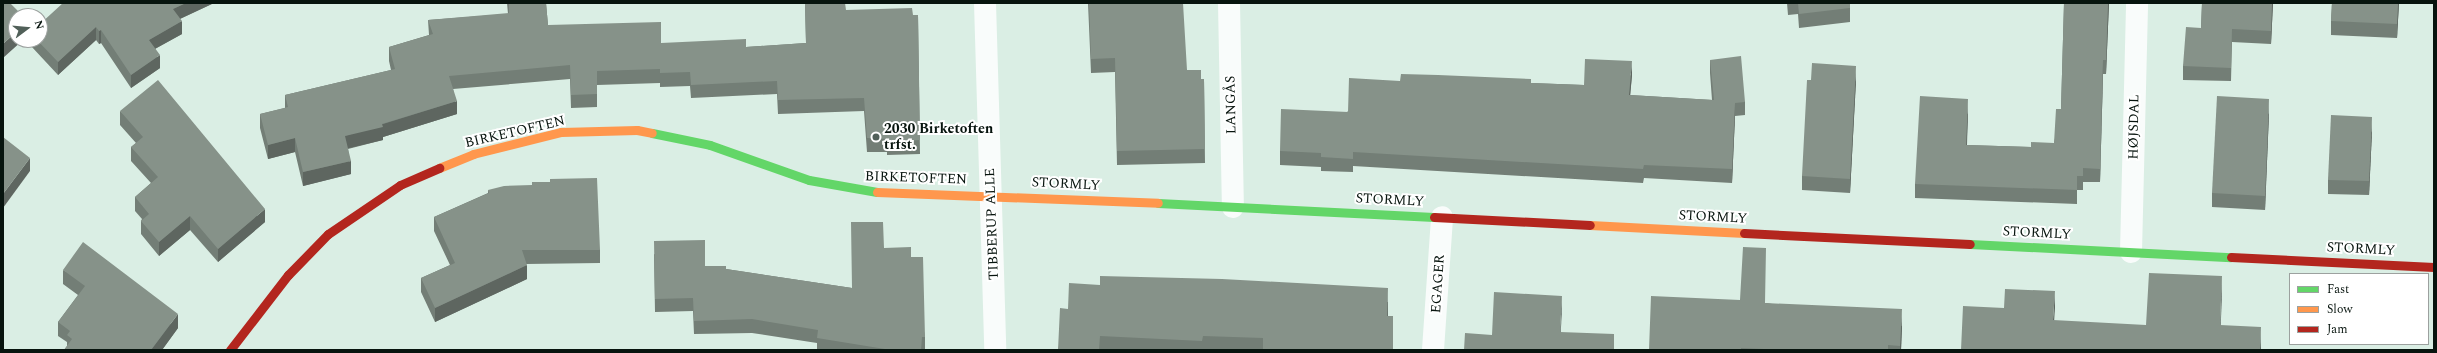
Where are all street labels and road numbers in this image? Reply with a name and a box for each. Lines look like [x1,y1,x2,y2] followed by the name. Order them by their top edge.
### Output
[1222,76,1240,134] street label: LANGÅS
[2125,94,2143,160] street label: HØJSDAL
[463,112,567,152] street label: BIRKETOFTEN
[865,168,967,188] street label: BIRKETOFTEN
[982,168,1002,280] street label: TIBBERUP ALLE
[1031,174,1101,194] street label: STORMLY
[1355,190,1425,210] street label: STORMLY
[1678,207,1748,227] street label: STORMLY
[2002,223,2072,243] street label: STORMLY
[2326,239,2396,259] street label: STORMLY
[1428,254,1448,314] street label: EGAGER

